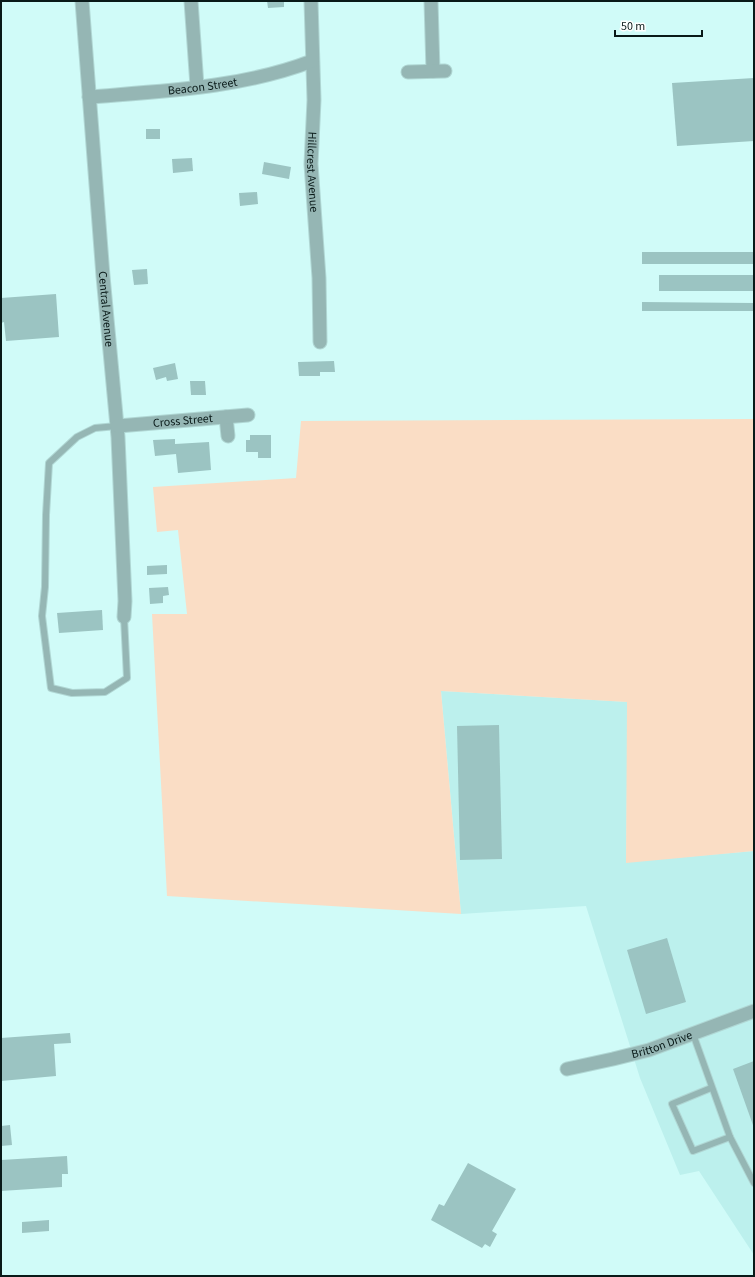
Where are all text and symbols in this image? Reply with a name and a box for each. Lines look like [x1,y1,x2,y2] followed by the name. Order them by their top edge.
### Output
[615,12,702,38] scale bar
[621,18,645,35] text: 50 m
[167,73,238,99] street label: Beacon Street
[303,131,323,213] street label: Hillcrest Avenue
[94,271,118,348] street label: Central Avenue
[152,410,213,432] street label: Cross Street
[630,1026,695,1063] street label: Britton Drive

